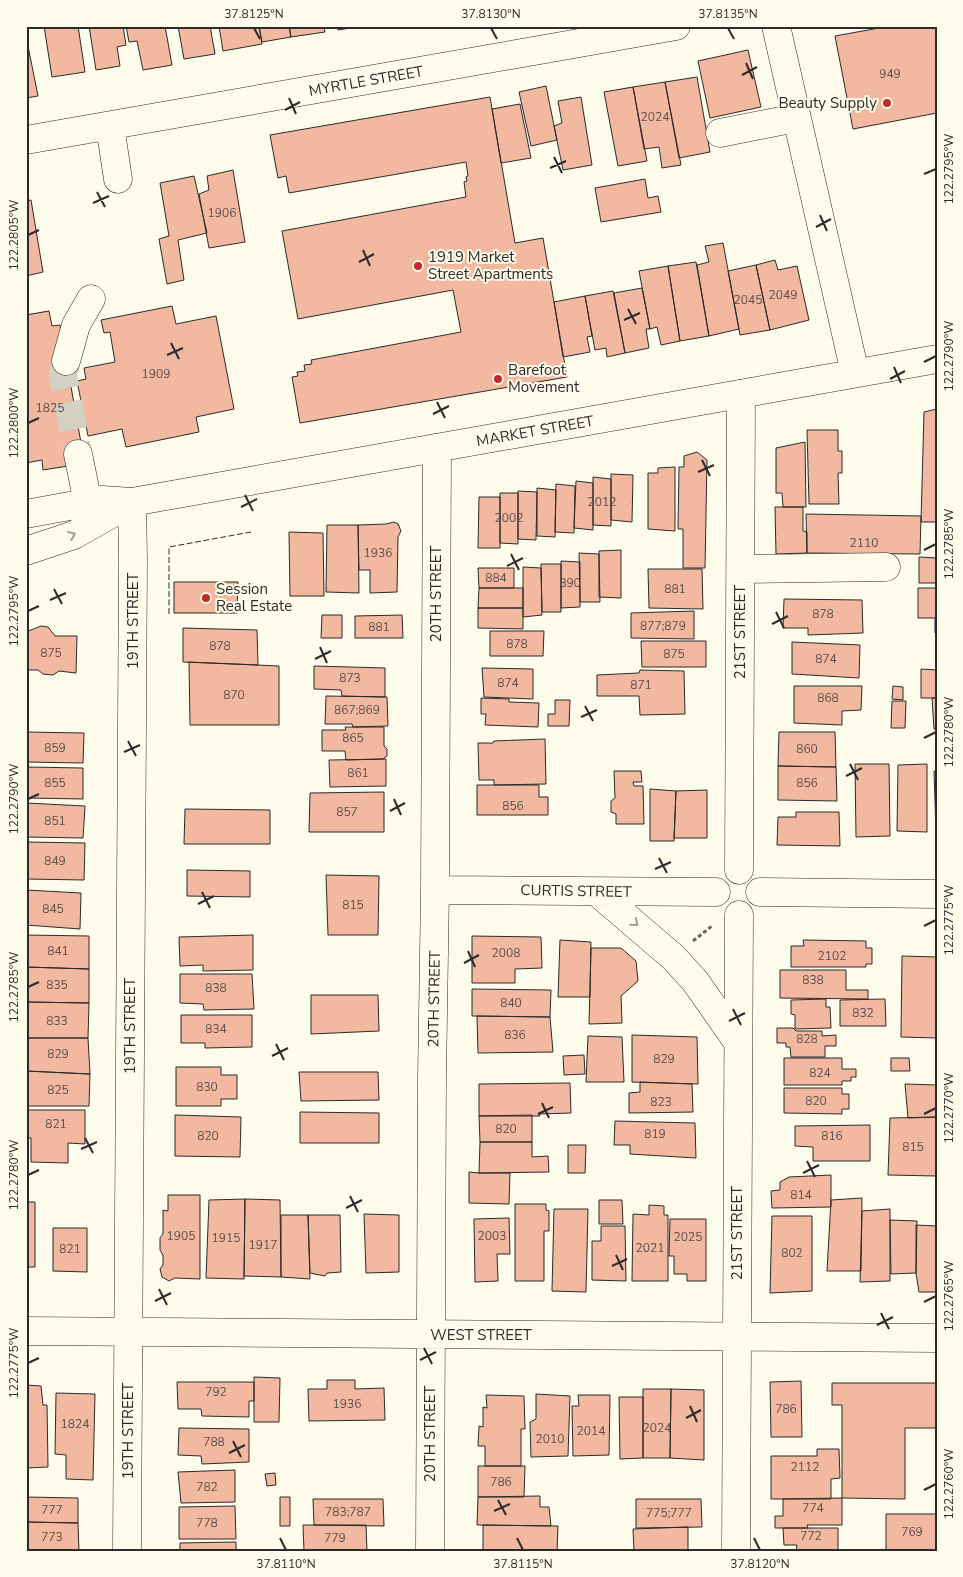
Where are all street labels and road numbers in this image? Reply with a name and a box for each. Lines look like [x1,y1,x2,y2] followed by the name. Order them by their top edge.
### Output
[307,61,425,101] street label: MYRTLE STREET
[475,411,595,451] street label: MARKET STREET
[426,546,446,642] street label: 20TH STREET
[123,573,143,669] street label: 19TH STREET
[730,585,750,679] street label: 21ST STREET
[520,880,632,902] street label: CURTIS STREET
[423,950,445,1048] street label: 20TH STREET
[120,978,140,1074] street label: 19TH STREET
[727,1186,747,1280] street label: 21ST STREET
[430,1325,532,1345] street label: WEST STREET
[118,1383,138,1479] street label: 19TH STREET
[420,1386,440,1482] street label: 20TH STREET

